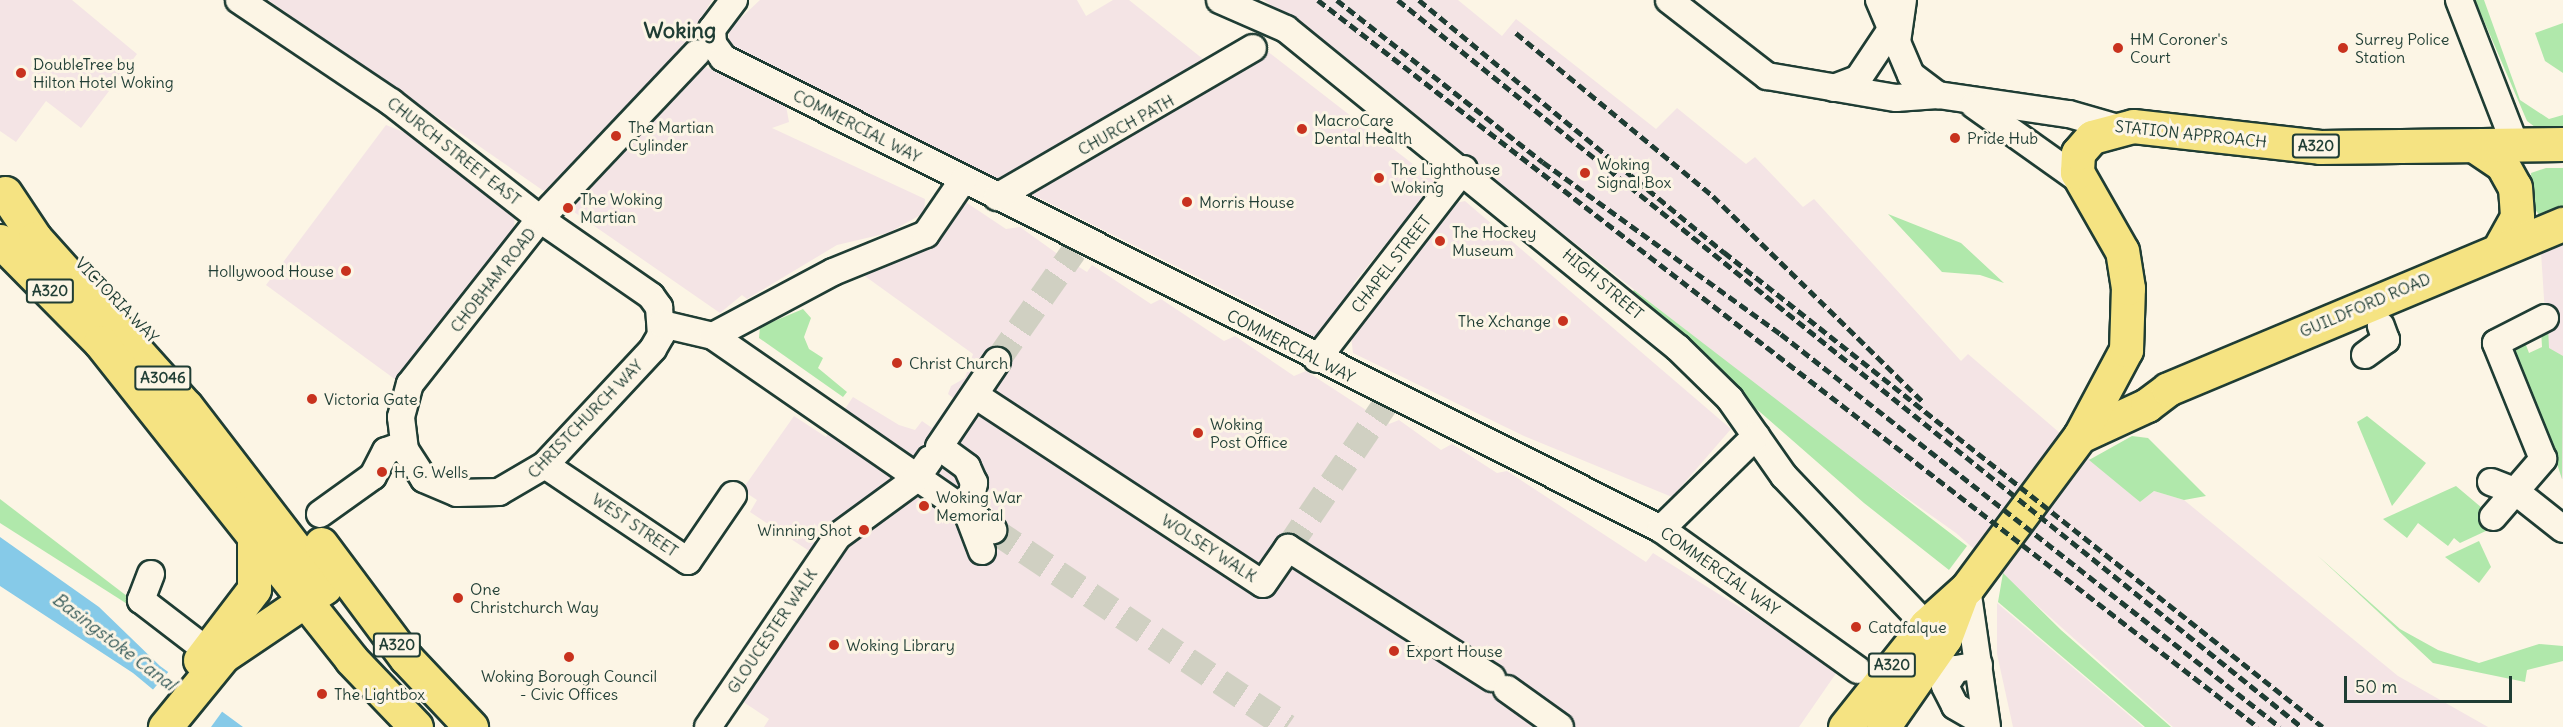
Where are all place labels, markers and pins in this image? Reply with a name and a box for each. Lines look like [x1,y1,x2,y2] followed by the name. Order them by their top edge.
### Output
[2130,29,2228,67] place label: HM Coroner's Court
[2355,29,2449,67] place label: Surrey Police Station
[2111,41,2125,55] marker: HM Coroner's Court
[2336,41,2350,55] marker: Surrey Police Station
[33,54,174,92] place label: DoubleTree by Hilton Hotel Woking
[14,66,28,80] marker: DoubleTree by Hilton Hotel Woking
[1314,110,1412,148] place label: MacroCare Dental Health
[628,117,714,155] place label: The Martian Cylinder
[1295,122,1309,136] marker: MacroCare Dental Health
[1967,128,2038,148] place label: Pride Hub
[609,129,623,143] marker: The Martian Cylinder
[1948,131,1962,145] marker: Pride Hub
[1597,154,1671,192] place label: Woking Signal Box
[1391,159,1500,197] place label: The Lighthouse Woking
[1578,166,1592,180] marker: Woking Signal Box
[1372,171,1386,185] marker: The Lighthouse Woking
[580,189,663,227] place label: The Woking Martian
[1199,192,1294,212] place label: Morris House
[1180,195,1194,209] marker: Morris House
[561,201,575,215] marker: The Woking Martian
[1452,222,1536,260] place label: The Hockey Museum
[1433,234,1447,248] marker: The Hockey Museum
[208,261,334,281] place label: Hollywood House
[339,264,353,278] marker: Hollywood House
[1458,311,1551,331] place label: The Xchange
[1556,314,1570,328] marker: The Xchange
[909,353,1008,373] place label: Christ Church
[890,356,904,370] marker: Christ Church
[324,389,418,409] place label: Victoria Gate
[305,392,319,406] marker: Victoria Gate
[1210,414,1288,452] place label: Woking Post Office
[1191,426,1205,440] marker: Woking Post Office
[394,462,468,482] place label: H. G. Wells
[375,465,389,479] marker: H. G. Wells
[936,487,1022,525] place label: Woking War Memorial
[917,499,931,513] marker: Woking War Memorial
[757,520,852,540] place label: Winning Shot
[857,523,871,537] marker: Winning Shot
[470,579,599,617] place label: One Christchurch Way
[451,591,465,605] marker: One Christchurch Way
[1868,617,1947,637] place label: Catafalque
[1849,620,1863,634] marker: Catafalque
[846,635,955,655] place label: Woking Library
[827,638,841,652] marker: Woking Library
[1406,641,1503,661] place label: Export House
[1387,644,1401,658] marker: Export House
[562,650,576,664] marker: Woking Borough Council - Civic Offices
[481,666,657,704] place label: Woking Borough Council - Civic Offices
[334,684,425,704] place label: The Lightbox
[315,687,329,701] marker: The Lightbox

